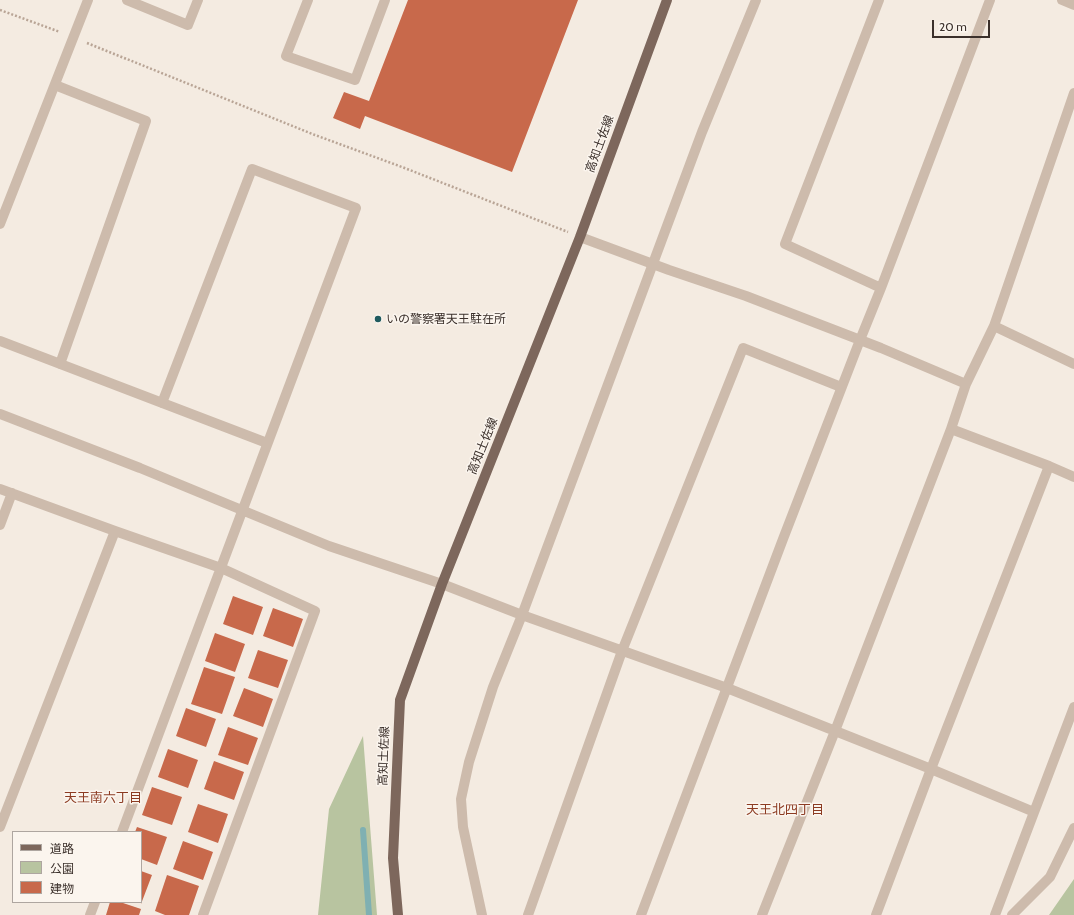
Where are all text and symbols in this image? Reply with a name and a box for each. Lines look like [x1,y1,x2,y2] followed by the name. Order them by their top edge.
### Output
[934,12,992,38] scale bar
[939,19,967,34] text: 20 m
[583,113,617,175] street label: 高知土佐線
[386,312,506,326] place label: いの警察署天王駐在所
[373,314,383,324] marker: いの警察署天王駐在所
[465,415,501,477] street label: 高知土佐線
[376,726,392,786] street label: 高知土佐線
[64,790,142,806] district label: 天王南六丁目
[746,802,824,818] district label: 天王北四丁目
[12,831,142,903] legend
[50,841,74,856] text: 道路
[50,861,74,876] text: 公園
[50,881,74,896] text: 建物

